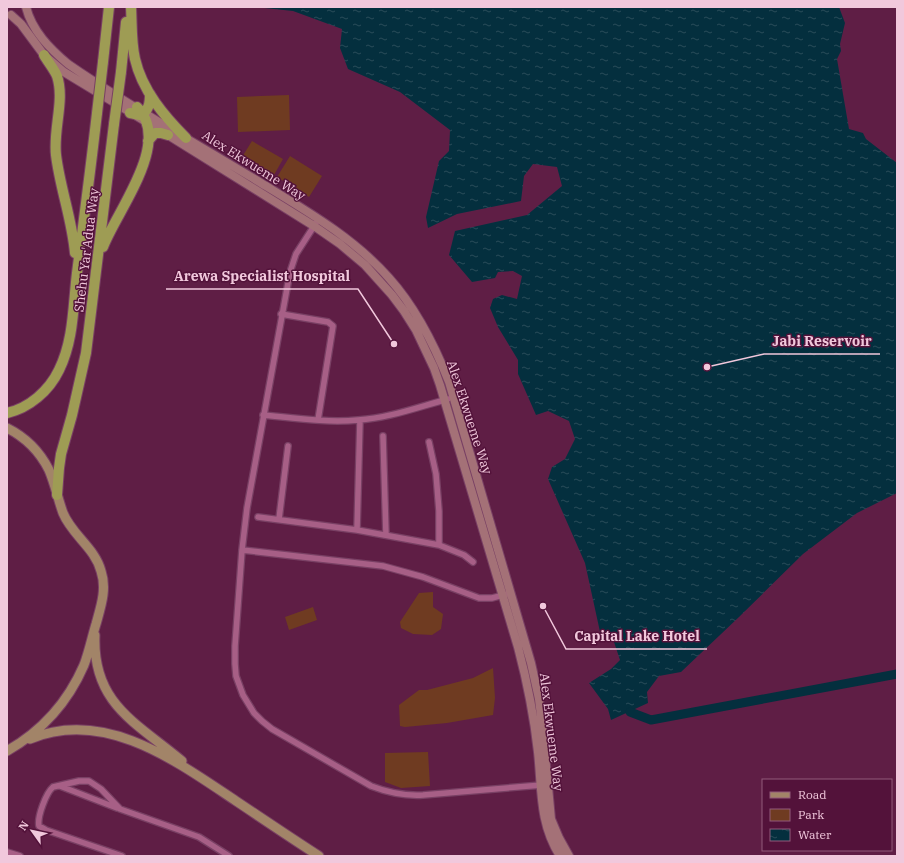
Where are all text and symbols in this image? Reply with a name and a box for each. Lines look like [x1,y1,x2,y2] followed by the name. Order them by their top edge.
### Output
[199,127,309,204] street label: Alex Ekwueme Way
[70,187,103,313] street label: Shehu Yar'Adua Way
[166,263,358,289] callout: Arewa Specialist Hospital
[174,267,350,285] text: Arewa Specialist Hospital
[764,328,880,354] callout: Jabi Reservoir
[772,332,872,350] text: Jabi Reservoir
[443,358,496,476] street label: Alex Ekwueme Way
[566,623,707,649] callout: Capital Lake Hotel
[574,627,700,645] text: Capital Lake Hotel
[536,672,567,792] street label: Alex Ekwueme Way
[762,779,892,851] legend
[798,787,827,802] text: Road
[798,807,824,822] text: Park
[12,811,52,851] north arrow
[15,818,32,833] text: N
[798,827,832,842] text: Water

